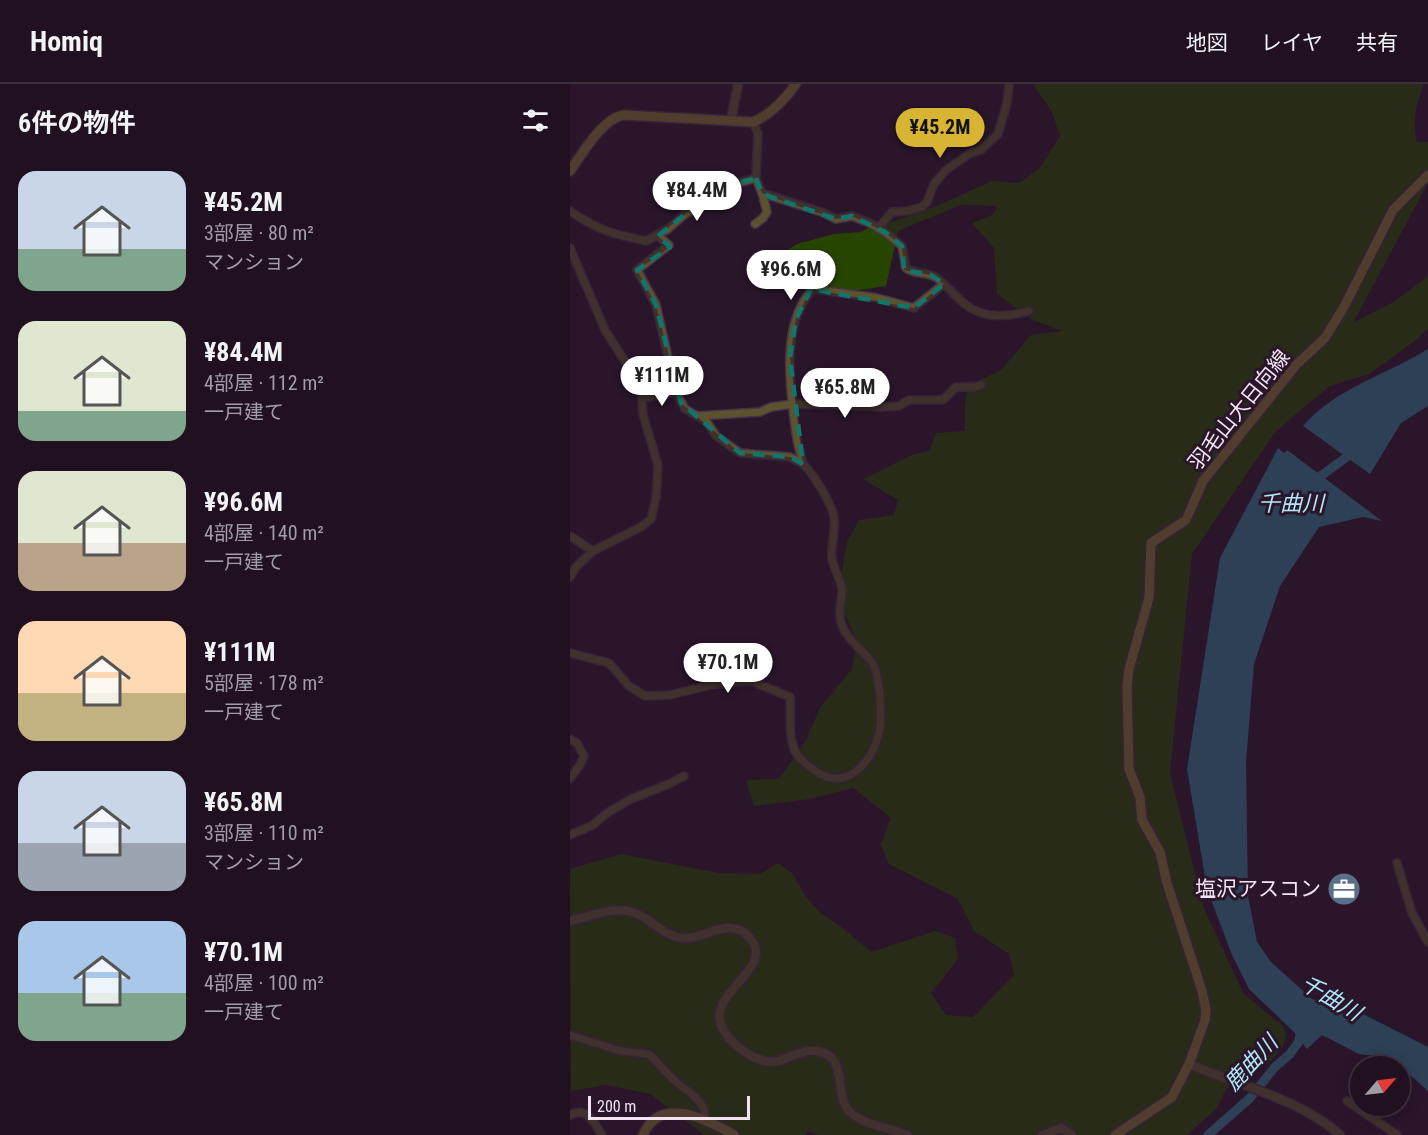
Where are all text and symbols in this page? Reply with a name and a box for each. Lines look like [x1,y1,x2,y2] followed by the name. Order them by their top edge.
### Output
[30,25,103,58] text: Homiq
[1186,31,1228,55] text: 地図
[1261,31,1323,55] text: レイヤ
[1356,31,1398,55] text: 共有
[519,104,552,137] icon: filters
[18,108,135,138] text: 6件の物件
[891,108,989,159] pin: ¥45.2M
[910,115,970,139] text: ¥45.2M
[648,171,746,222] pin: ¥84.4M
[667,178,727,202] text: ¥84.4M
[204,187,283,217] text: ¥45.2M
[66,195,138,267] icon: home
[204,221,314,245] text: 3部屋 · 80 m²
[204,250,304,274] text: マンション
[742,250,840,301] pin: ¥96.6M
[761,257,821,281] text: ¥96.6M
[204,337,283,367] text: ¥84.4M
[66,345,138,417] icon: home
[1183,345,1295,475] street label: 羽毛山大日向線
[620,356,704,407] pin: ¥111M
[635,363,690,387] text: ¥111M
[796,368,894,419] pin: ¥65.8M
[204,371,324,395] text: 4部屋 · 112 m²
[815,375,875,399] text: ¥65.8M
[204,400,284,424] text: 一戸建て
[204,487,283,517] text: ¥96.6M
[1258,491,1326,516] water label: 千曲川
[66,495,138,567] icon: home
[204,521,324,545] text: 4部屋 · 140 m²
[204,550,284,574] text: 一戸建て
[204,637,276,667] text: ¥111M
[679,643,777,694] pin: ¥70.1M
[66,645,138,717] icon: home
[698,650,758,674] text: ¥70.1M
[204,671,324,695] text: 5部屋 · 178 m²
[204,700,284,724] text: 一戸建て
[204,787,283,817] text: ¥65.8M
[66,795,138,867] icon: home
[204,821,324,845] text: 3部屋 · 110 m²
[204,850,304,874] text: マンション
[1326,871,1362,907] office icon: 塩沢アスコン
[1195,877,1321,901] place label: 塩沢アスコン
[204,937,283,967] text: ¥70.1M
[66,945,138,1017] icon: home
[1296,970,1367,1027] water label: 千曲川
[204,971,324,995] text: 4部屋 · 100 m²
[204,1000,284,1024] text: 一戸建て
[1219,1029,1284,1096] water label: 鹿曲川
[1350,1056,1410,1116] north arrow
[1350,1056,1410,1116] map controls
[588,1093,750,1120] scale bar
[597,1097,636,1116] text: 200 m

